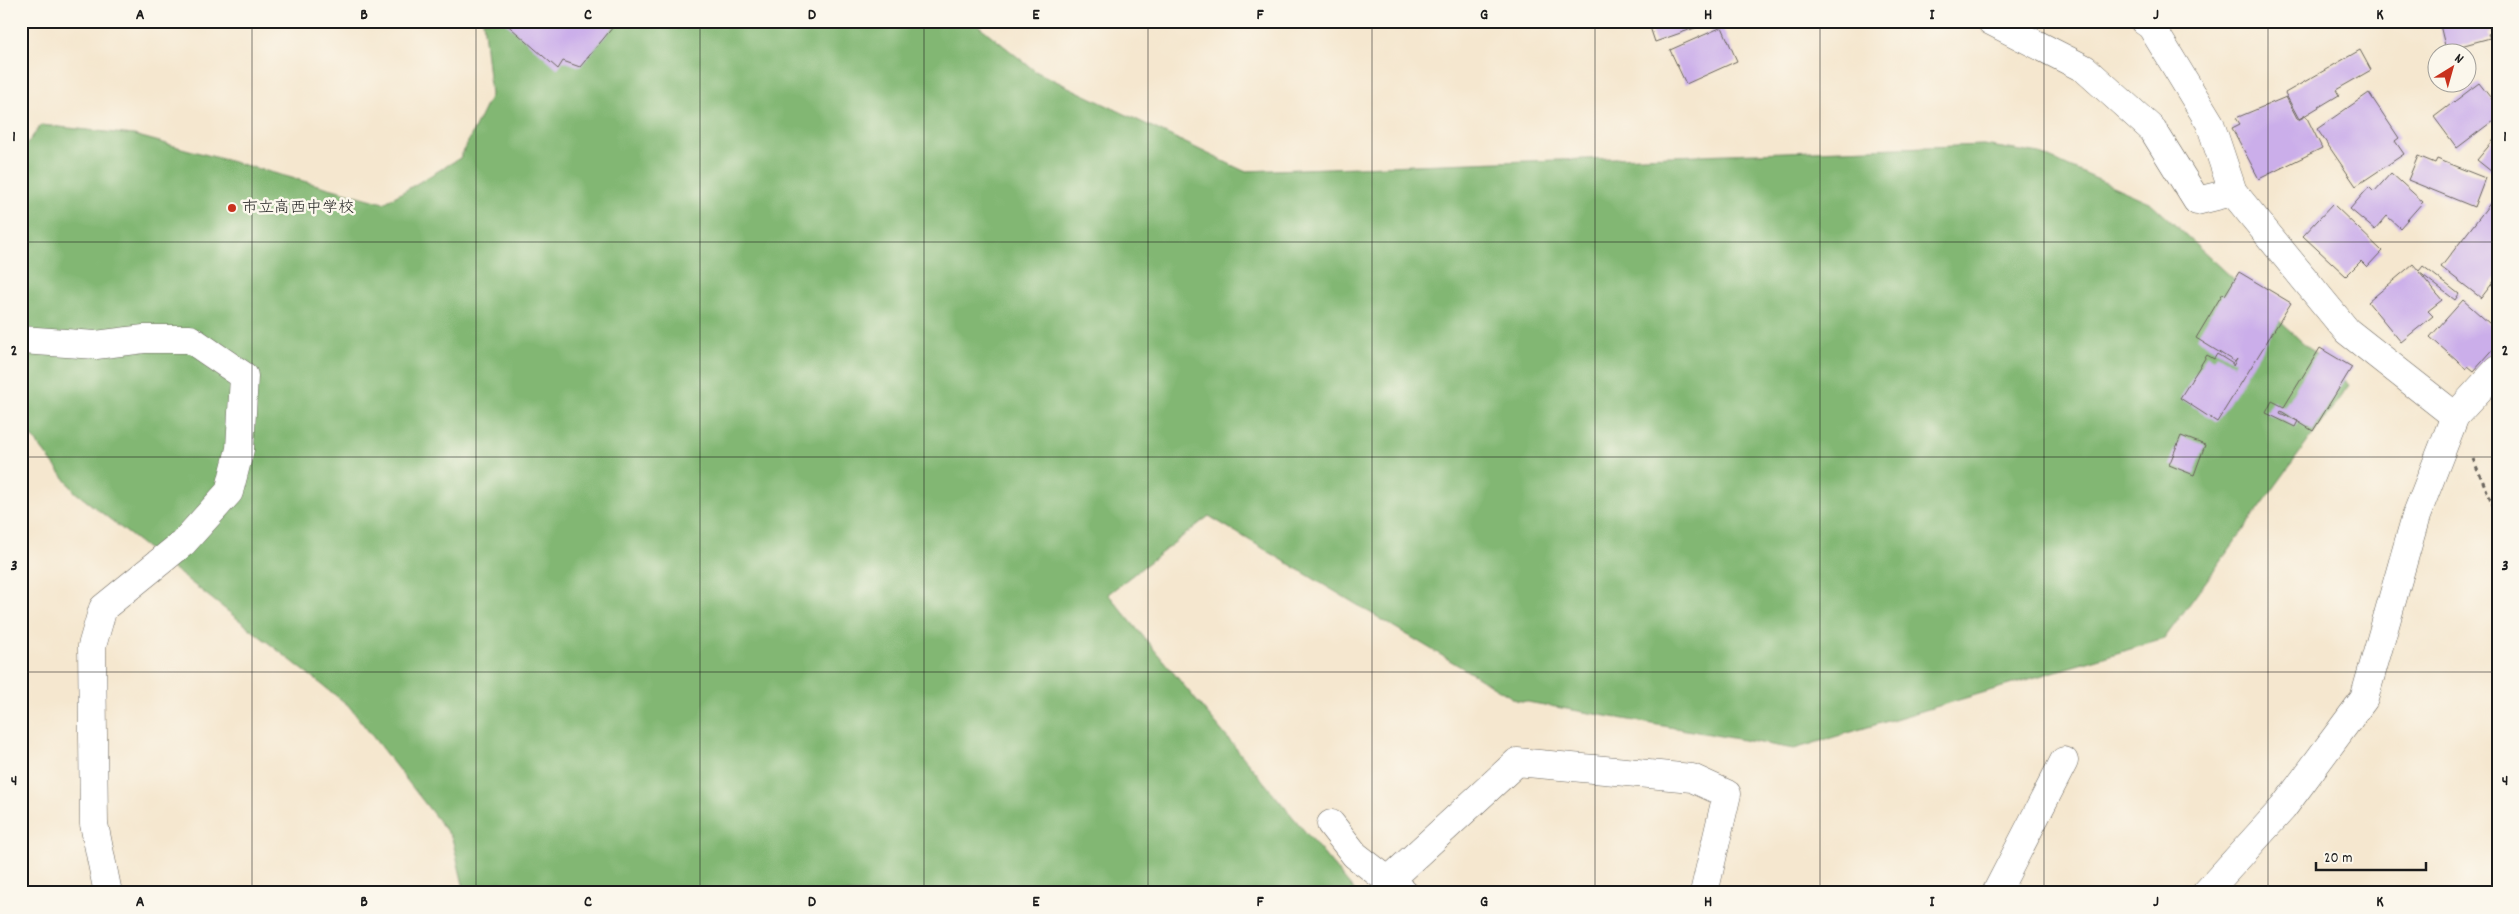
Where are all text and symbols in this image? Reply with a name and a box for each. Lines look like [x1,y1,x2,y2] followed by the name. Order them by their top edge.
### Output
[136,4,145,27] text: A
[360,4,368,27] text: B
[584,4,592,27] text: C
[808,4,817,27] text: D
[1032,4,1040,27] text: E
[1256,4,1264,27] text: F
[1480,4,1488,27] text: G
[1704,4,1712,27] text: H
[1930,4,1936,27] text: I
[2153,4,2159,27] text: J
[2376,4,2384,27] text: K
[2426,42,2476,92] north arrow
[2450,49,2467,69] text: N
[12,126,16,149] text: 1
[2503,126,2507,149] text: 1
[242,197,354,220] place label: 市立高西中学校
[226,202,238,214] marker: 市立高西中学校
[11,340,18,363] text: 2
[2502,340,2509,363] text: 2
[10,555,18,578] text: 3
[2501,555,2509,578] text: 3
[11,770,17,793] text: 4
[2502,770,2508,793] text: 4
[2316,839,2426,871] scale bar
[2324,848,2352,870] text: 20 m
[136,891,145,914] text: A
[360,891,368,914] text: B
[584,891,592,914] text: C
[808,891,817,914] text: D
[1032,891,1040,914] text: E
[1256,891,1264,914] text: F
[1480,891,1488,914] text: G
[1704,891,1712,914] text: H
[1930,891,1936,914] text: I
[2153,891,2159,914] text: J
[2376,891,2384,914] text: K

